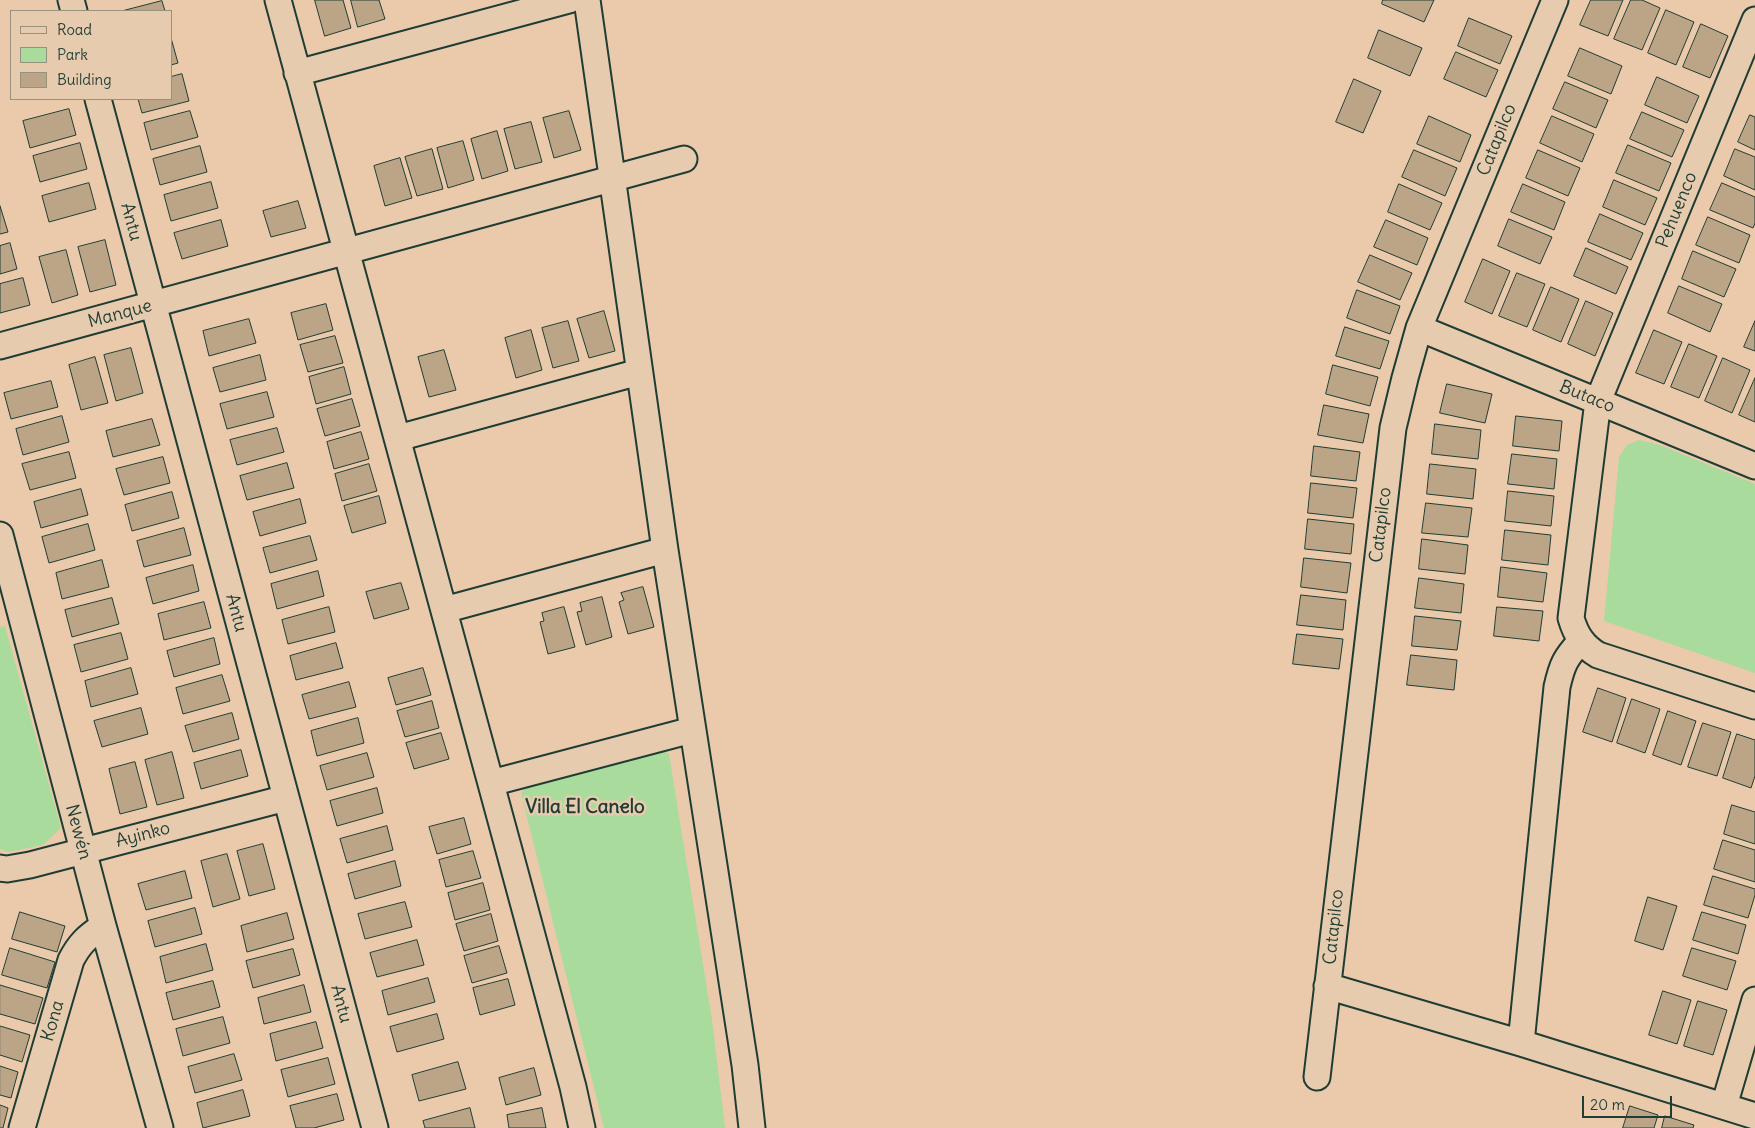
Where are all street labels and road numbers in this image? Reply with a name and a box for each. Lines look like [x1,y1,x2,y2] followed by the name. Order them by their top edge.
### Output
[1473,101,1521,179] street label: Catapilco
[1652,169,1702,251] street label: Pehuenco
[116,201,146,243] street label: Antu
[86,295,154,333] street label: Manque
[1556,376,1618,418] street label: Butaco
[1366,486,1396,564] street label: Catapilco
[221,592,251,634] street label: Antu
[60,802,96,862] street label: Newén
[113,817,173,853] street label: Ayinko
[1319,888,1349,966] street label: Catapilco
[326,983,356,1025] street label: Antu
[37,998,69,1044] street label: Kona

